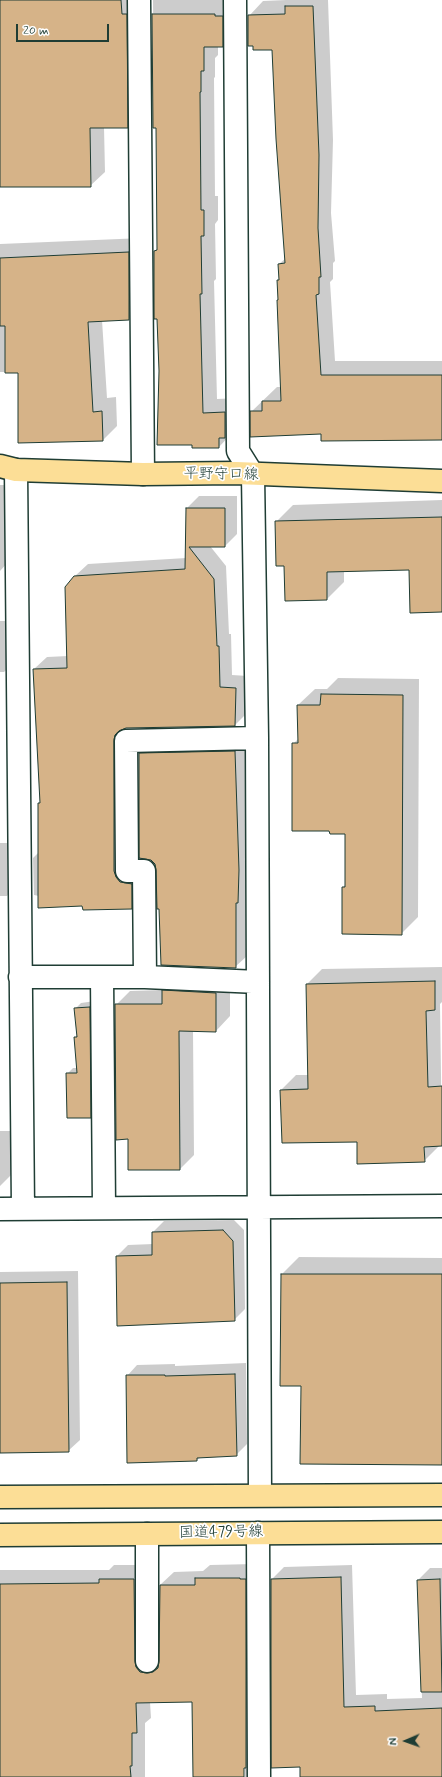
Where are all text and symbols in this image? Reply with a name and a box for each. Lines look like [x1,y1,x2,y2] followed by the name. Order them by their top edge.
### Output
[18,16,111,42] scale bar
[23,23,49,39] text: 20 m
[183,465,259,485] street label: 平野守口線
[179,1523,263,1543] street label: 国道479号線
[386,1721,426,1761] north arrow
[387,1738,401,1745] text: N

